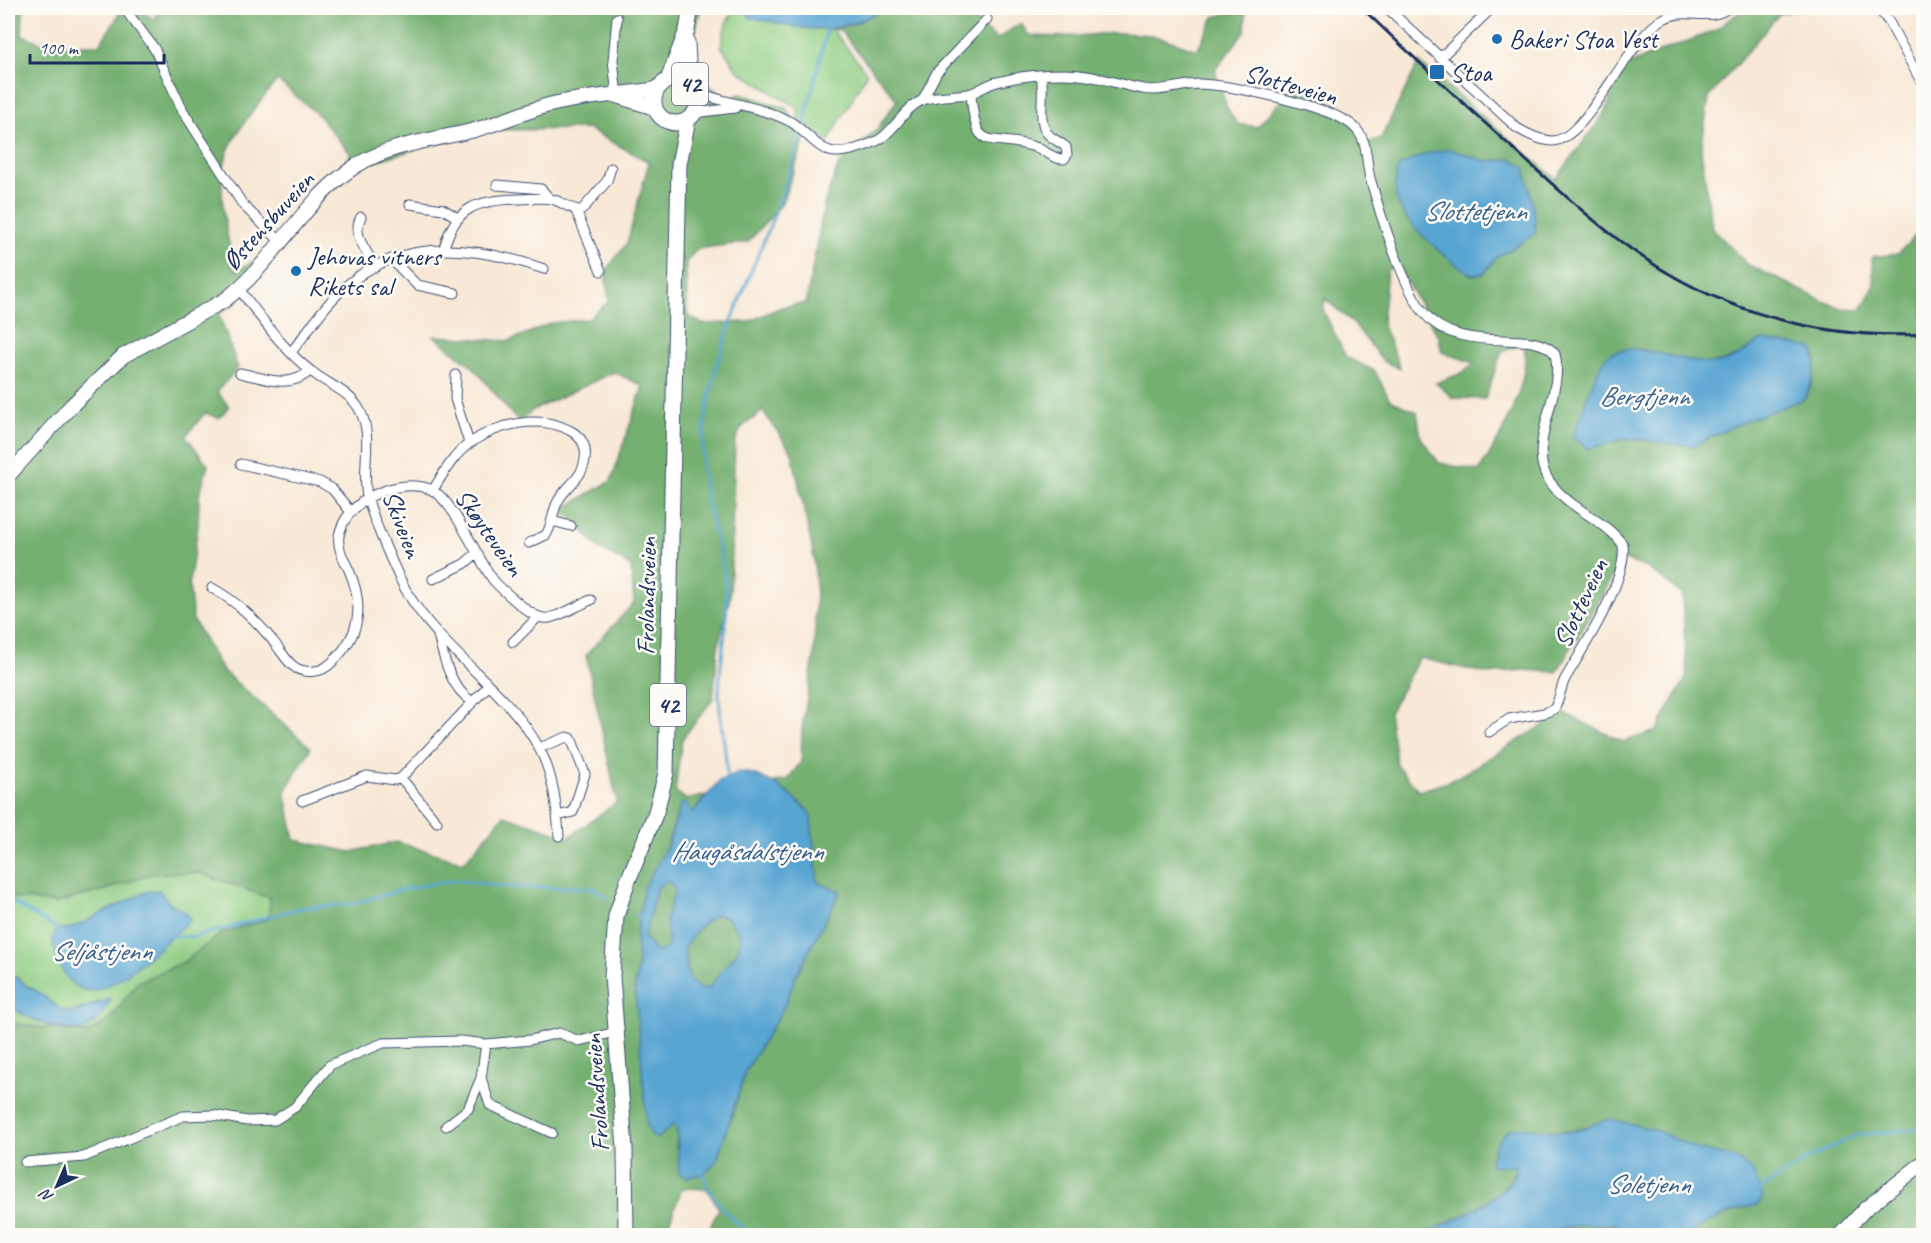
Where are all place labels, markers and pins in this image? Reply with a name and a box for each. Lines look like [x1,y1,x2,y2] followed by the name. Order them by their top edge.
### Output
[1509,23,1660,56] place label: Bakeri Stoa Vest
[1490,32,1504,46] marker: Bakeri Stoa Vest
[1450,56,1493,89] place label: Stoa
[1428,63,1446,81] marker: Stoa
[306,240,443,303] place label: Jehovas vitners Rikets sal
[289,264,303,278] marker: Jehovas vitners Rikets sal

